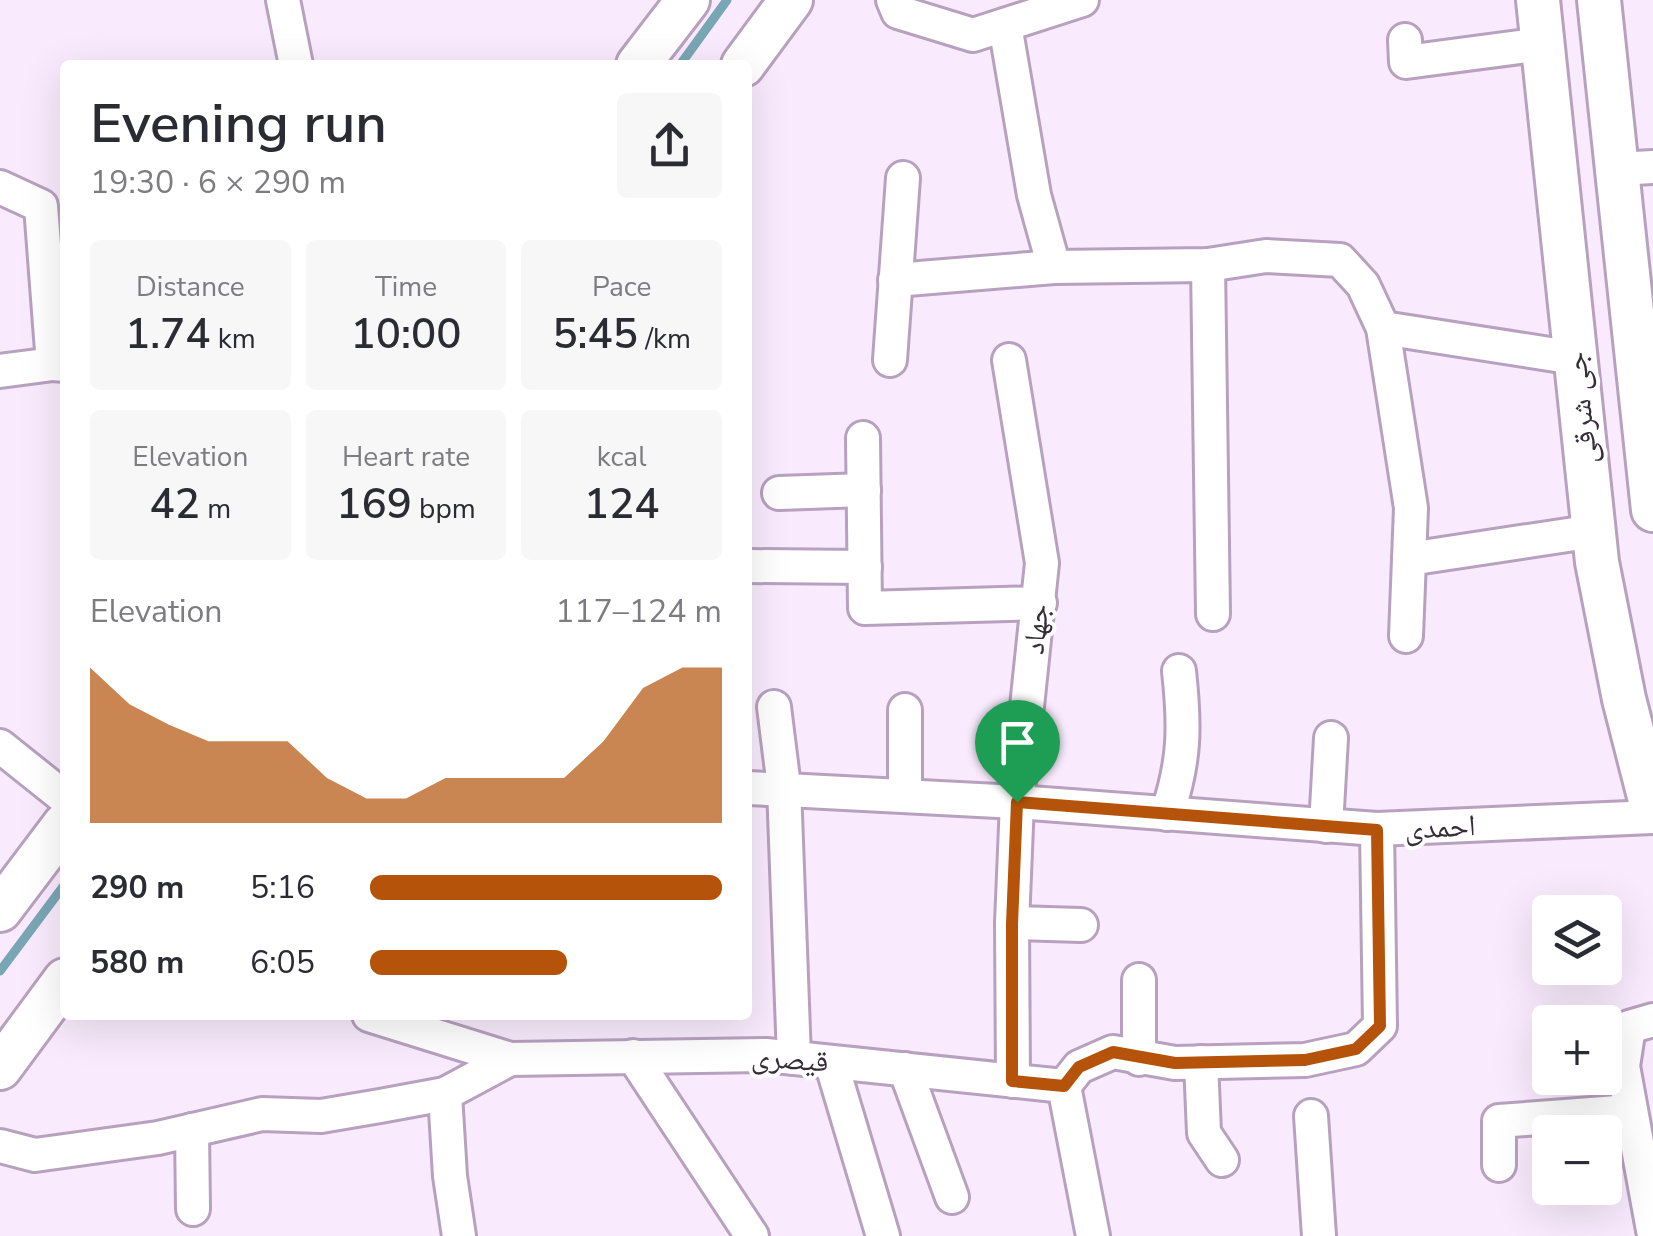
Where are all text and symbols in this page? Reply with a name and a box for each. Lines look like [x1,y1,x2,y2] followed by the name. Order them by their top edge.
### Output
[90,86,387,161] text: Evening run
[617,93,722,198] button: share
[90,161,346,204] text: 19:30 · 6 × 290 m
[136,268,245,306] text: Distance
[375,268,437,306] text: Time
[592,268,651,306] text: Pace
[125,306,211,363] text: 1.74
[351,306,461,363] text: 10:00
[552,306,638,363] text: 5:45
[211,320,256,358] text: km
[638,320,691,358] text: /km
[1555,350,1608,466] street label: جی شرقی
[132,438,248,476] text: Elevation
[342,438,470,476] text: Heart rate
[597,438,646,476] text: kcal
[150,476,200,533] text: 42
[336,476,412,533] text: 169
[584,476,659,533] text: 124
[200,490,231,528] text: m
[412,490,476,528] text: bpm
[90,590,223,633] text: Elevation
[555,590,722,633] text: 117–124 m
[1013,602,1060,656] street label: جهاد
[975,700,1060,803] pin
[990,715,1045,770] icon: arrive
[1403,805,1477,850] street label: احمدی
[90,866,184,909] text: 290 m
[250,866,315,909] text: 5:16
[1532,895,1622,1205] map controls
[1532,895,1622,985] button: layers
[90,941,184,984] text: 580 m
[250,941,315,984] text: 6:05
[1532,1005,1622,1095] button: +
[750,1036,830,1083] street label: قیصری
[1532,1115,1622,1205] button: −

